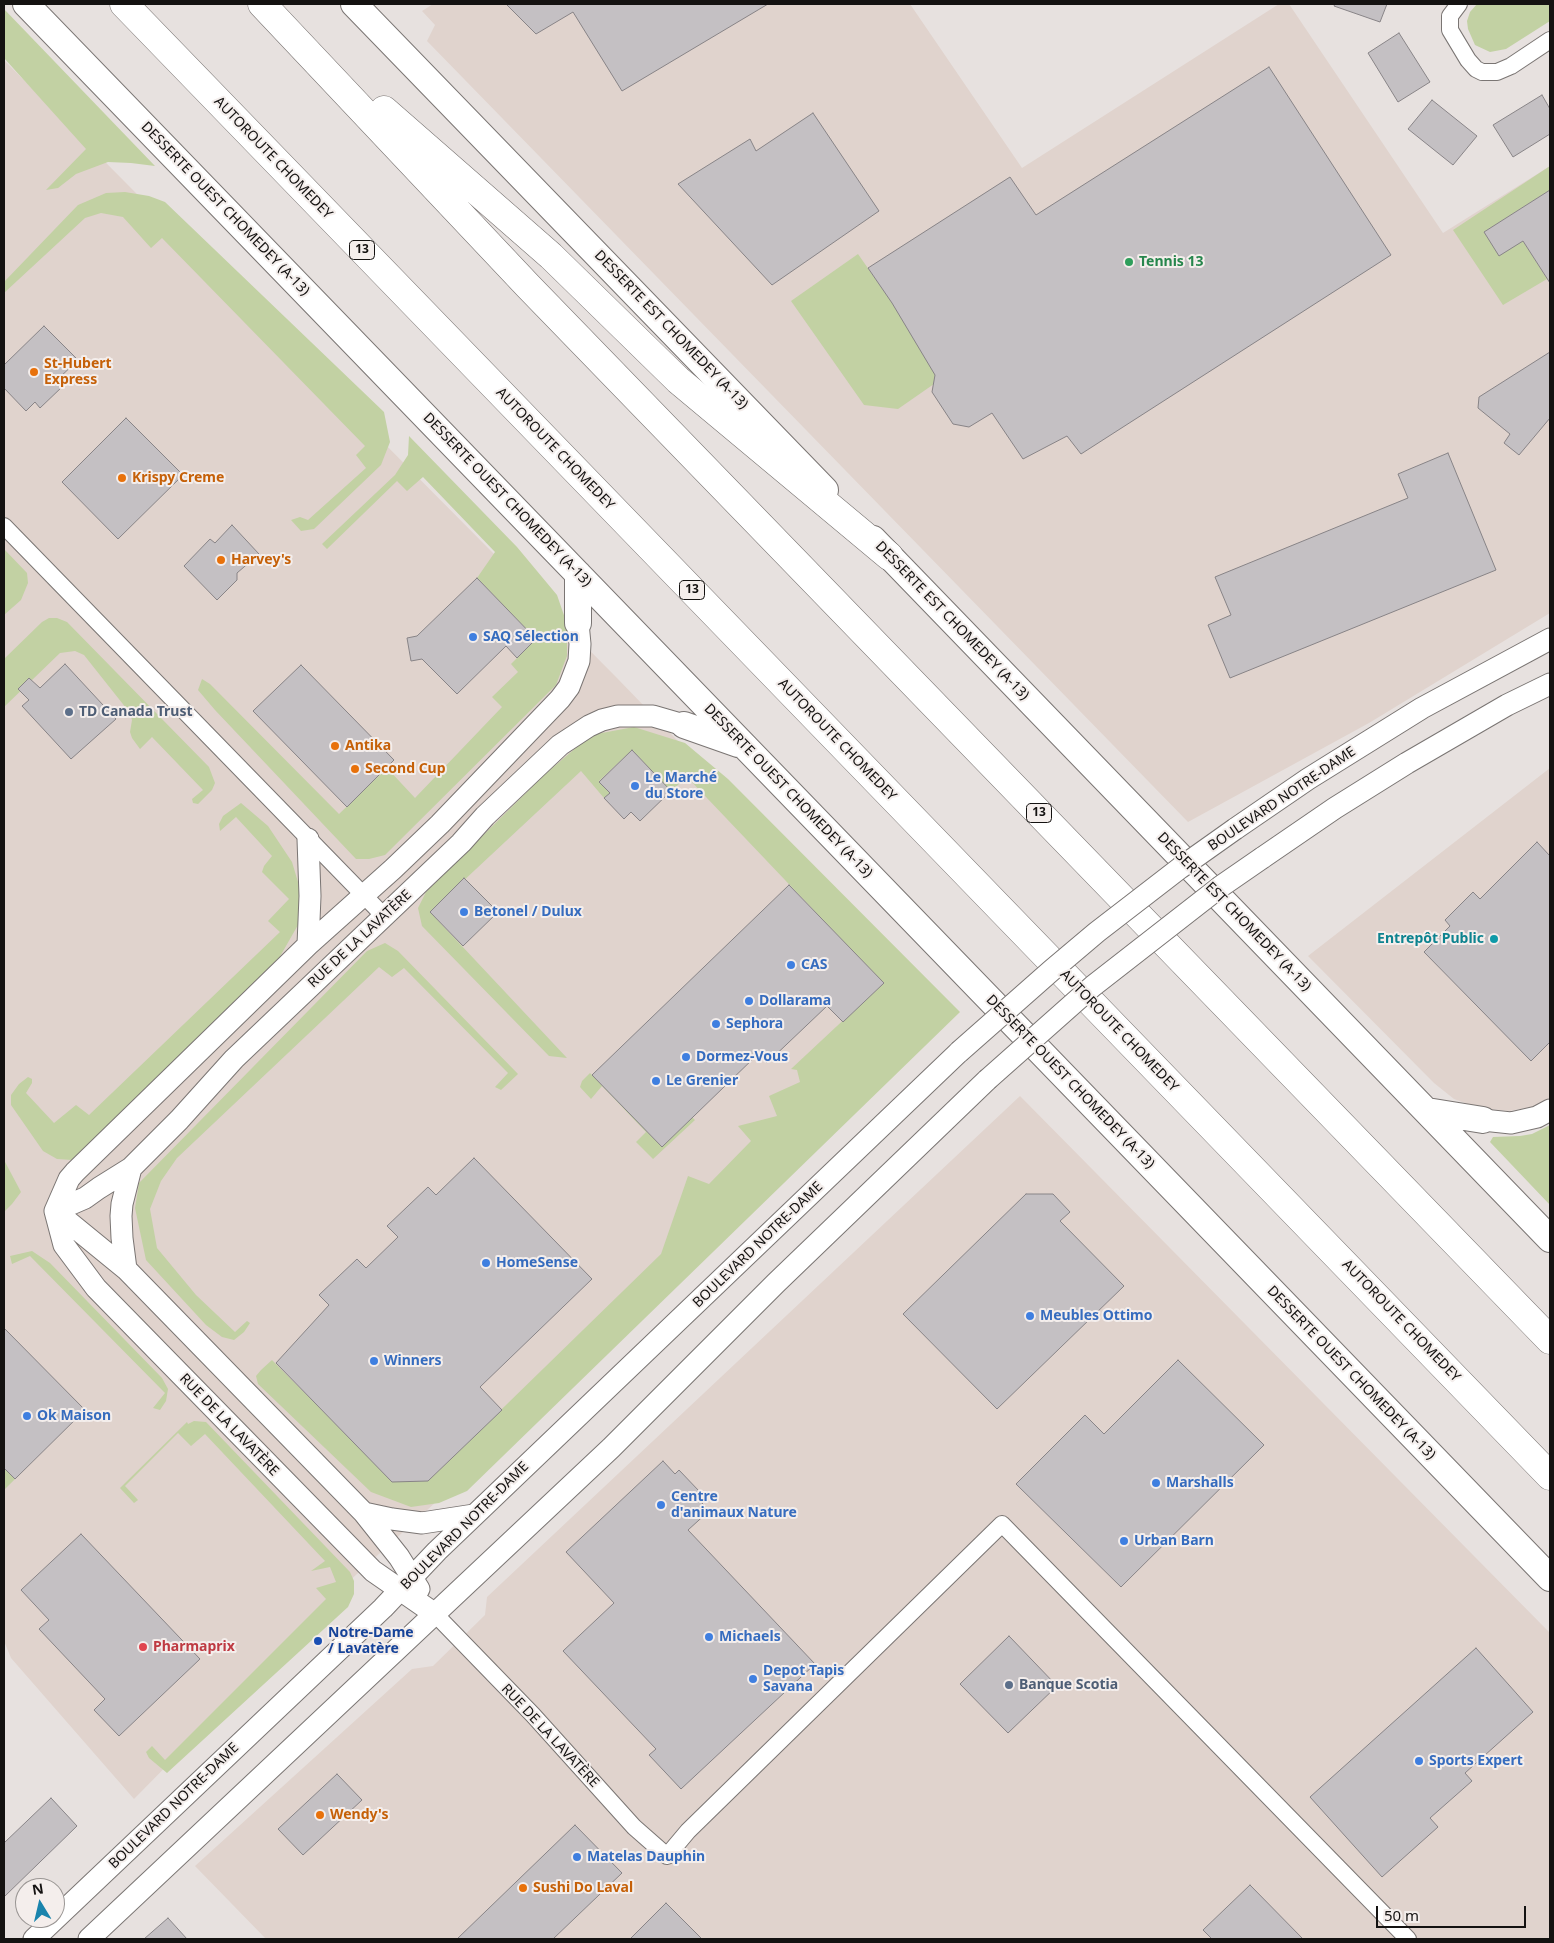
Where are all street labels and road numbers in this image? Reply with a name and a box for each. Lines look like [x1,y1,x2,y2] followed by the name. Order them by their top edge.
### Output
[210,93,336,223] street label: AUTOROUTE CHOMEDEY
[137,119,313,299] street label: DESSERTE OUEST CHOMEDEY (A-13)
[350,240,374,260] road number: 13
[591,247,751,413] street label: DESSERTE EST CHOMEDEY (A-13)
[492,384,618,514] street label: AUTOROUTE CHOMEDEY
[419,410,595,590] street label: DESSERTE OUEST CHOMEDEY (A-13)
[872,538,1032,704] street label: DESSERTE EST CHOMEDEY (A-13)
[680,580,704,600] road number: 13
[774,675,900,805] street label: AUTOROUTE CHOMEDEY
[700,701,876,881] street label: DESSERTE OUEST CHOMEDEY (A-13)
[1205,743,1359,855] street label: BOULEVARD NOTRE-DAME
[1026,804,1052,822] road number: 13
[1154,829,1314,995] street label: DESSERTE EST CHOMEDEY (A-13)
[305,887,415,991] street label: RUE DE LA LAVATÈRE
[1056,966,1182,1096] street label: AUTOROUTE CHOMEDEY
[982,992,1158,1172] street label: DESSERTE OUEST CHOMEDEY (A-13)
[690,1179,826,1311] street label: BOULEVARD NOTRE-DAME
[1338,1256,1464,1386] street label: AUTOROUTE CHOMEDEY
[1263,1283,1439,1463] street label: DESSERTE OUEST CHOMEDEY (A-13)
[176,1370,282,1480] street label: RUE DE LA LAVATÈRE
[398,1459,532,1593] street label: BOULEVARD NOTRE-DAME
[498,1681,602,1791] street label: RUE DE LA LAVATÈRE
[106,1740,242,1872] street label: BOULEVARD NOTRE-DAME

